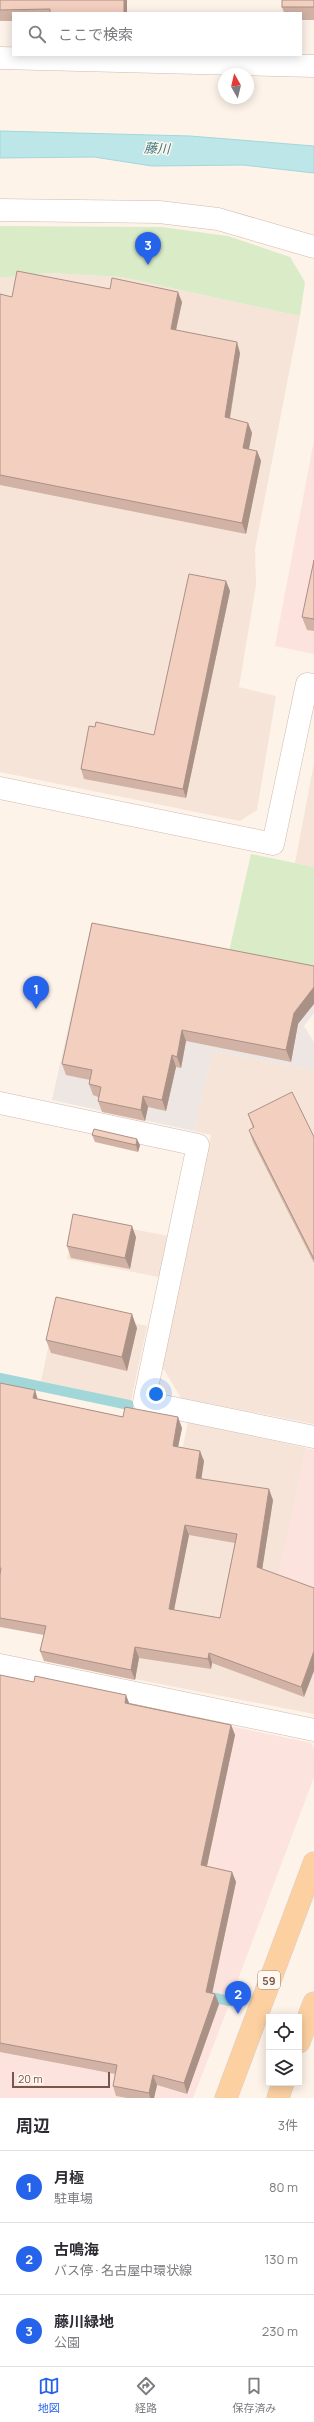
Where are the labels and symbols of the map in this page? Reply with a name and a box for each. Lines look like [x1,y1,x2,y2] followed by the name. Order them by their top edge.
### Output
[218,68,254,104] north arrow
[144,139,172,158] water label: 藤川
[135,232,161,265] pin: 3
[23,976,49,1009] pin: 1
[146,1384,166,1404] your location
[258,1971,280,1989] road number: 59
[225,1981,251,2014] pin: 2
[12,2070,110,2089] scale bar

